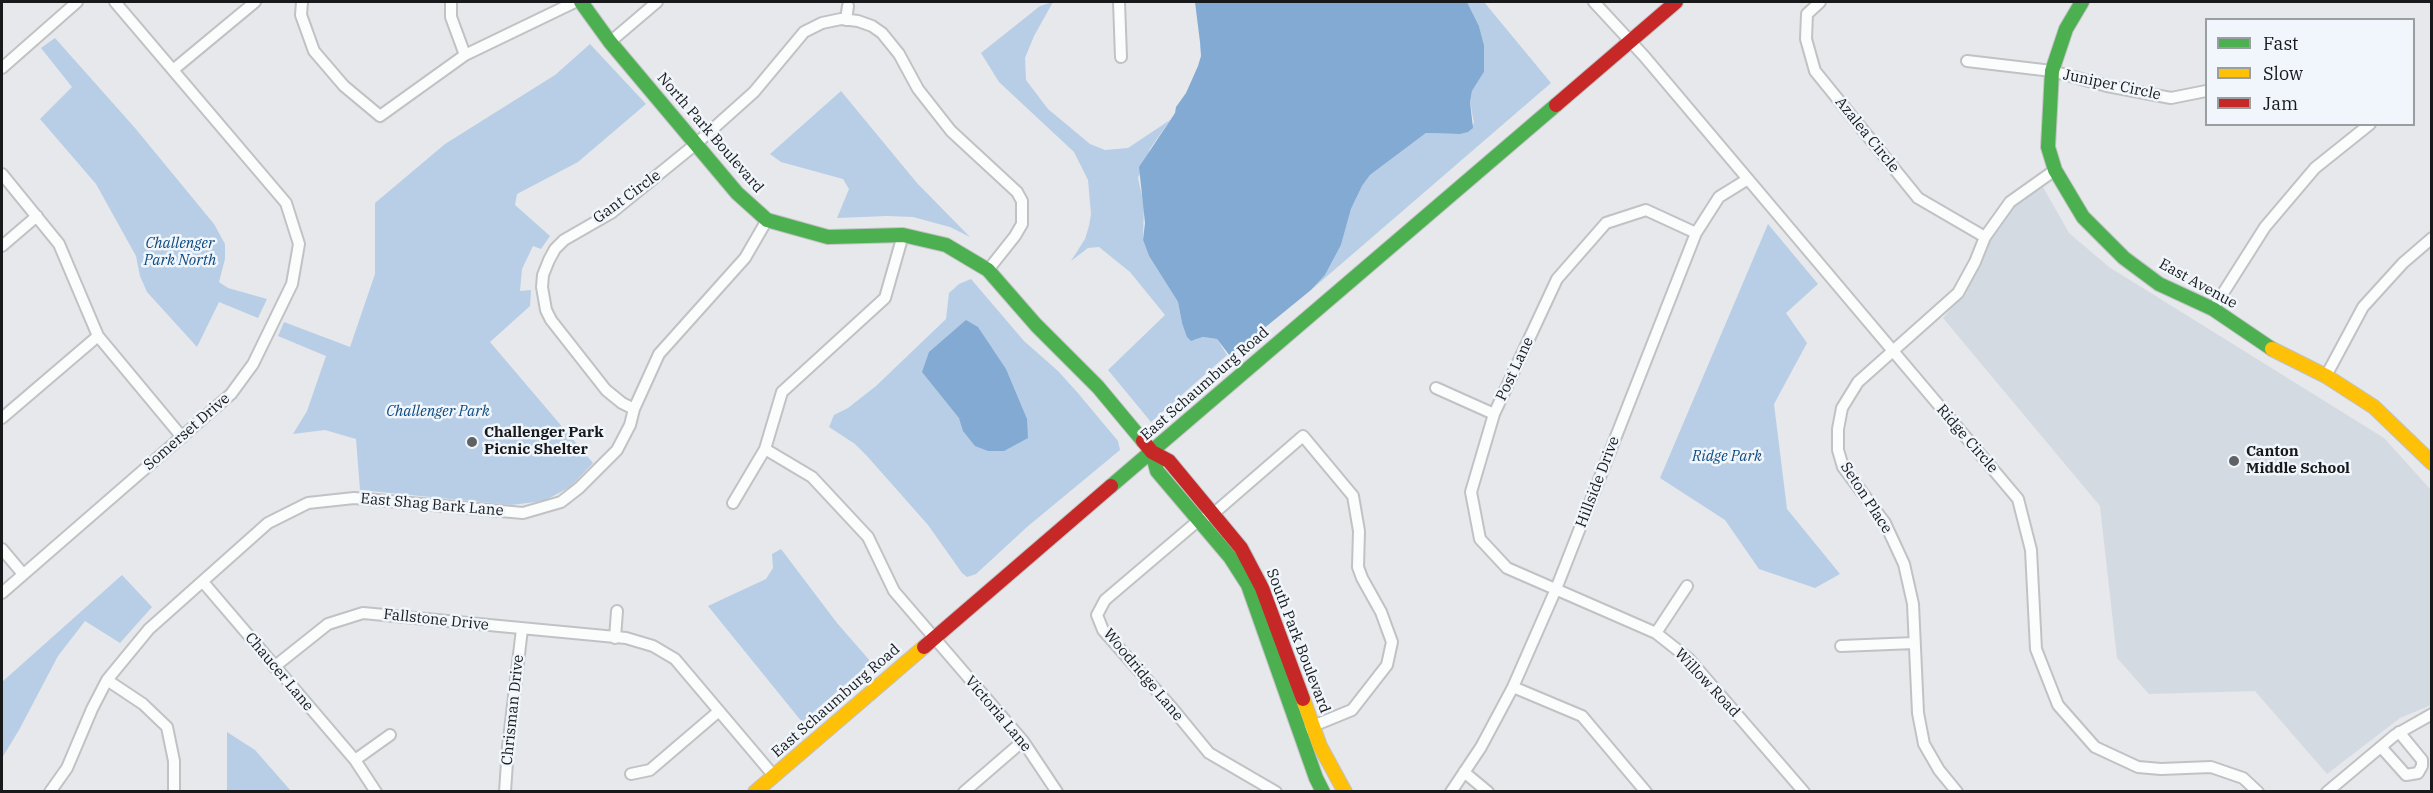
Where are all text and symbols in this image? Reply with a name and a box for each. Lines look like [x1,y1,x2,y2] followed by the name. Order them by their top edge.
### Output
[2205,18,2415,126] legend
[2263,32,2298,55] text: Fast
[2263,62,2303,85] text: Slow
[2062,66,2162,104] street label: Juniper Circle
[653,69,767,197] street label: North Park Boulevard
[2263,92,2298,115] text: Jam
[1831,94,1903,176] street label: Azalea Circle
[590,167,664,227] street label: Gant Circle
[144,235,216,270] park label: Challenger Park North
[2156,255,2240,313] street label: East Avenue
[1137,324,1273,444] street label: East Schaumburg Road
[1492,334,1538,404] street label: Post Lane
[140,390,234,474] street label: Somerset Drive
[1932,401,2002,477] street label: Ridge Circle
[386,403,490,421] park label: Challenger Park
[484,424,604,459] place label: Challenger Park Picnic Shelter
[1572,434,1624,530] street label: Hillside Drive
[465,435,479,449] marker: Challenger Park Picnic Shelter
[2246,443,2350,478] place label: Canton Middle School
[1692,448,1762,466] park label: Ridge Park
[2227,454,2241,468] marker: Canton Middle School
[1836,459,1896,537] street label: Seton Place
[360,490,504,520] street label: East Shag Bark Lane
[1262,566,1334,716] street label: South Park Boulevard
[382,606,490,634] street label: Fallstone Drive
[1099,625,1187,725] street label: Woodridge Lane
[241,629,317,715] street label: Chaucer Lane
[768,641,904,761] street label: East Schaumburg Road
[1671,645,1743,721] street label: Willow Road
[498,654,528,766] street label: Chrisman Drive
[961,672,1035,756] street label: Victoria Lane

